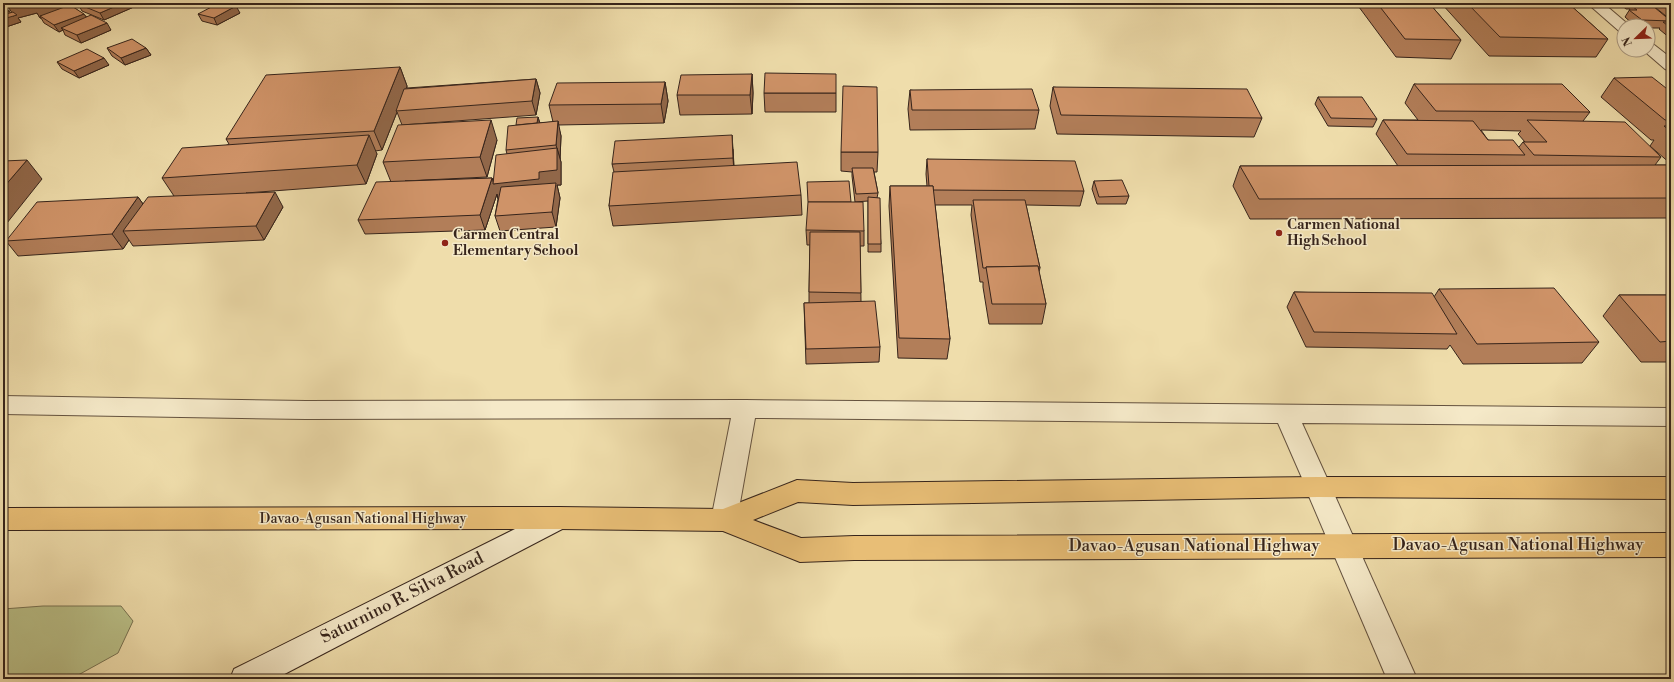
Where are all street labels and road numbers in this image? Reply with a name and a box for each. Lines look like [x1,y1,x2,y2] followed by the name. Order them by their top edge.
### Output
[260,510,467,528] street label: Davao-Agusan National Highway
[1392,534,1644,556] street label: Davao-Agusan National Highway
[1068,535,1320,557] street label: Davao-Agusan National Highway
[317,547,488,649] street label: Saturnino R. Silva Road

